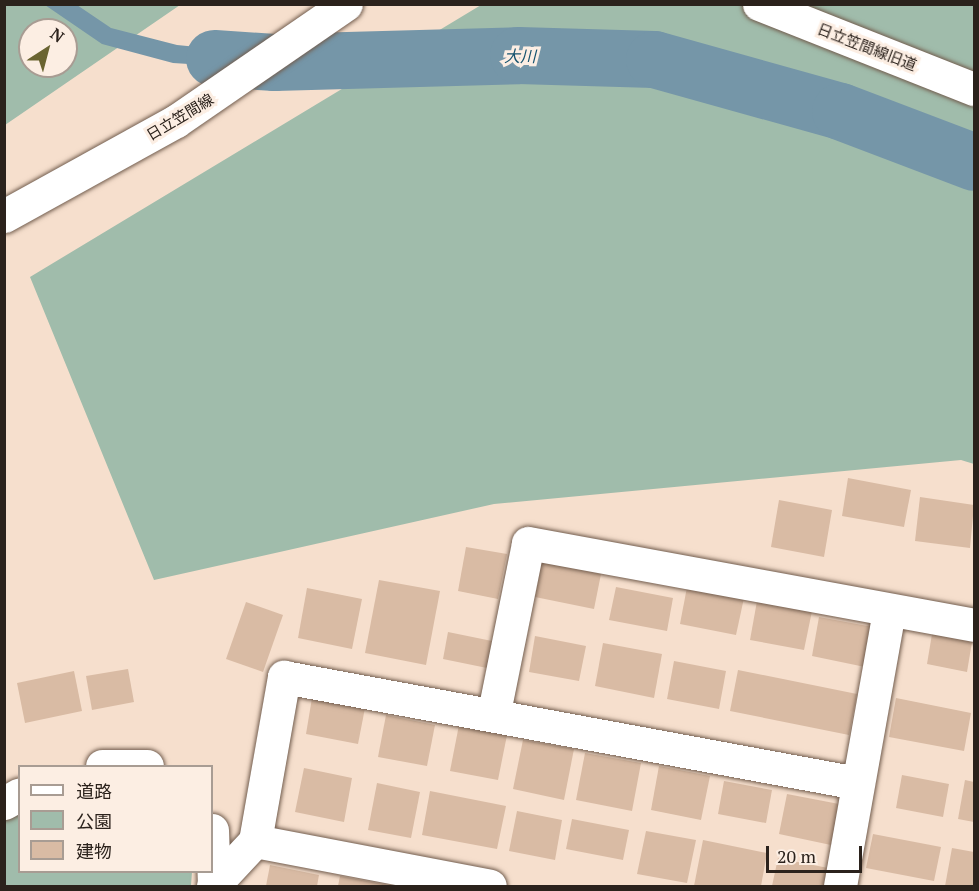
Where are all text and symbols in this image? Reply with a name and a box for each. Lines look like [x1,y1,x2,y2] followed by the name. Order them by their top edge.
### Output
[18,18,78,78] north arrow
[815,20,919,74] street label: 日立笠間線旧道
[46,23,69,48] text: N
[504,46,536,66] water label: 大川
[143,90,217,144] street label: 日立笠間線
[18,765,213,873] legend
[76,779,112,803] text: 道路
[76,809,112,833] text: 公園
[769,834,865,872] scale bar
[76,839,112,863] text: 建物
[777,844,816,868] text: 20 m

